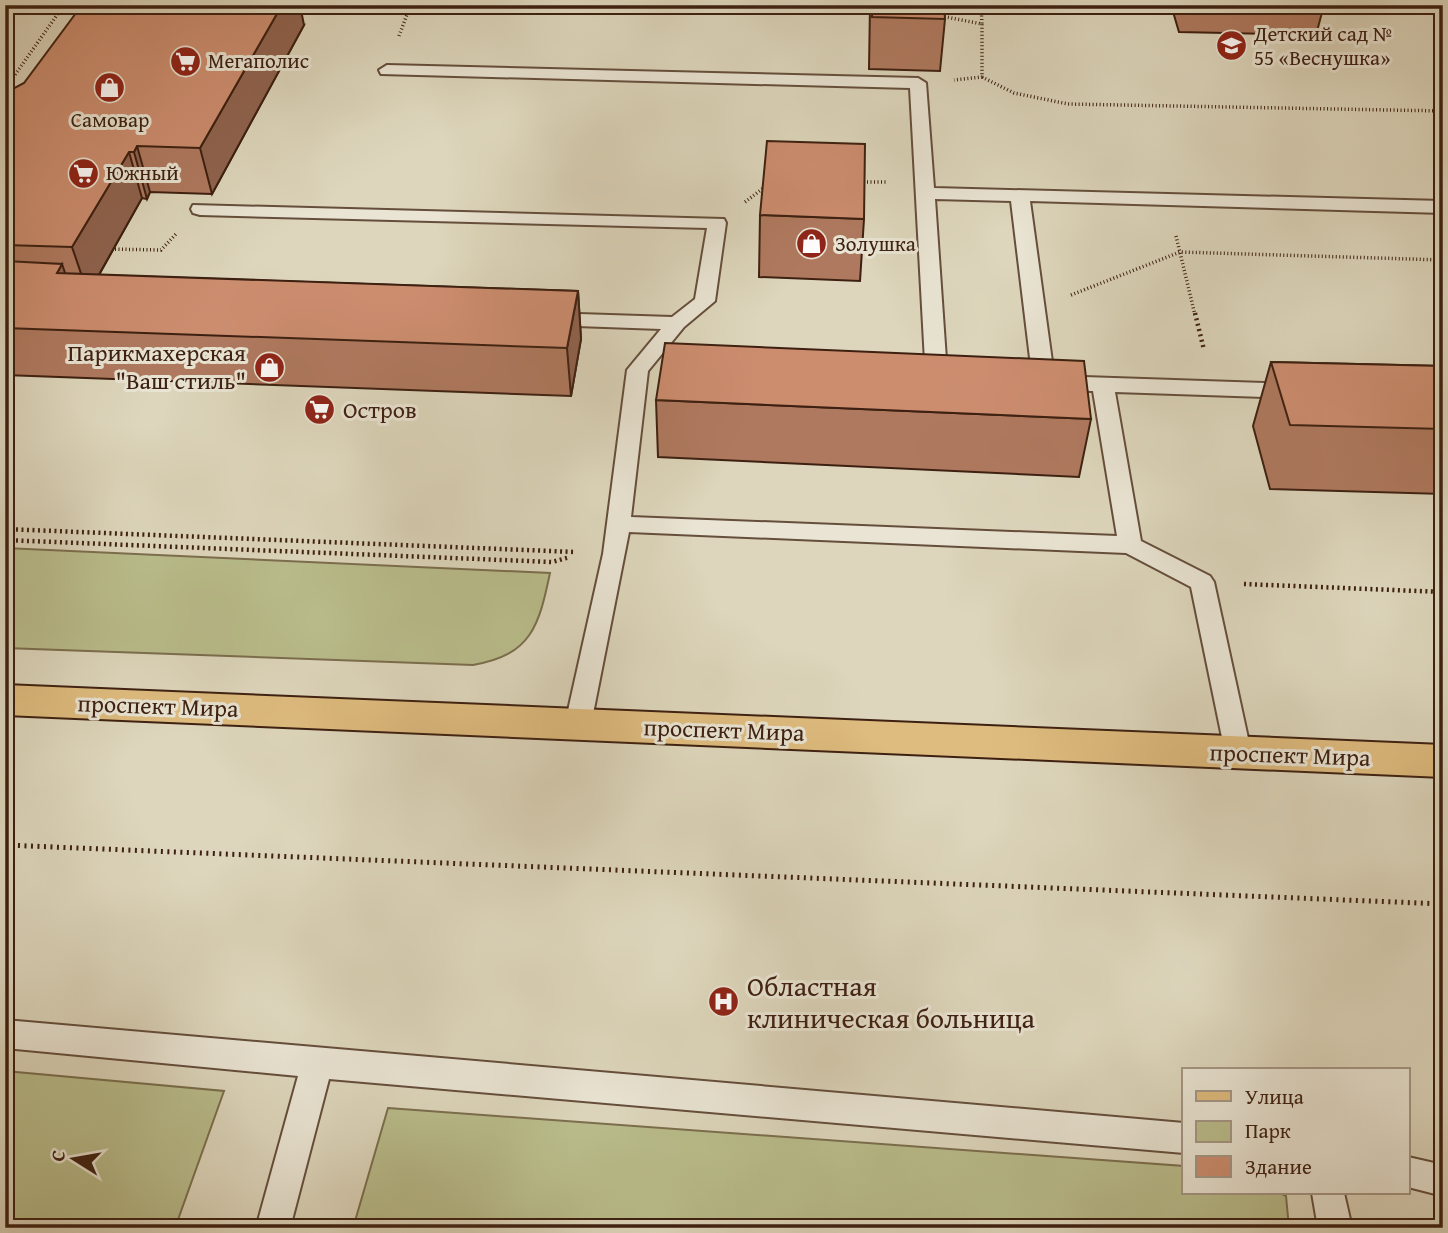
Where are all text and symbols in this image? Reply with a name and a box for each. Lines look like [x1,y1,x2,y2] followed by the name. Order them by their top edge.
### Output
[1253,18,1393,73] place label: Детский сад № 55 «Веснушка»
[1214,29,1248,63] school or university icon: Детский сад № 55 «Веснушка»
[168,44,202,78] supermarket icon: Мегаполис
[208,45,309,76] place label: Мегаполис
[93,71,127,105] shop icon: Самовар
[71,104,149,135] place label: Самовар
[66,156,100,190] supermarket icon: Южный
[106,157,179,188] place label: Южный
[795,227,829,261] shop icon: Золушка
[835,228,916,259] place label: Золушка
[68,335,246,398] place label: Парикмахерская "Ваш стиль"
[252,350,286,384] shop icon: Парикмахерская "Ваш стиль"
[343,392,417,427] place label: Остров
[303,393,337,427] supermarket icon: Остров
[77,685,240,726] street label: проспект Мира
[643,709,806,750] street label: проспект Мира
[1209,734,1372,775] street label: проспект Мира
[747,965,1036,1038] place label: Областная клиническая больница
[707,985,741,1019] hospital icon: Областная клиническая больница
[1182,1068,1410,1194] legend
[1245,1081,1304,1112] text: Улица
[1245,1115,1291,1146] text: Парк
[38,1124,108,1194] north arrow
[43,1148,72,1164] text: С
[1245,1151,1312,1182] text: Здание

